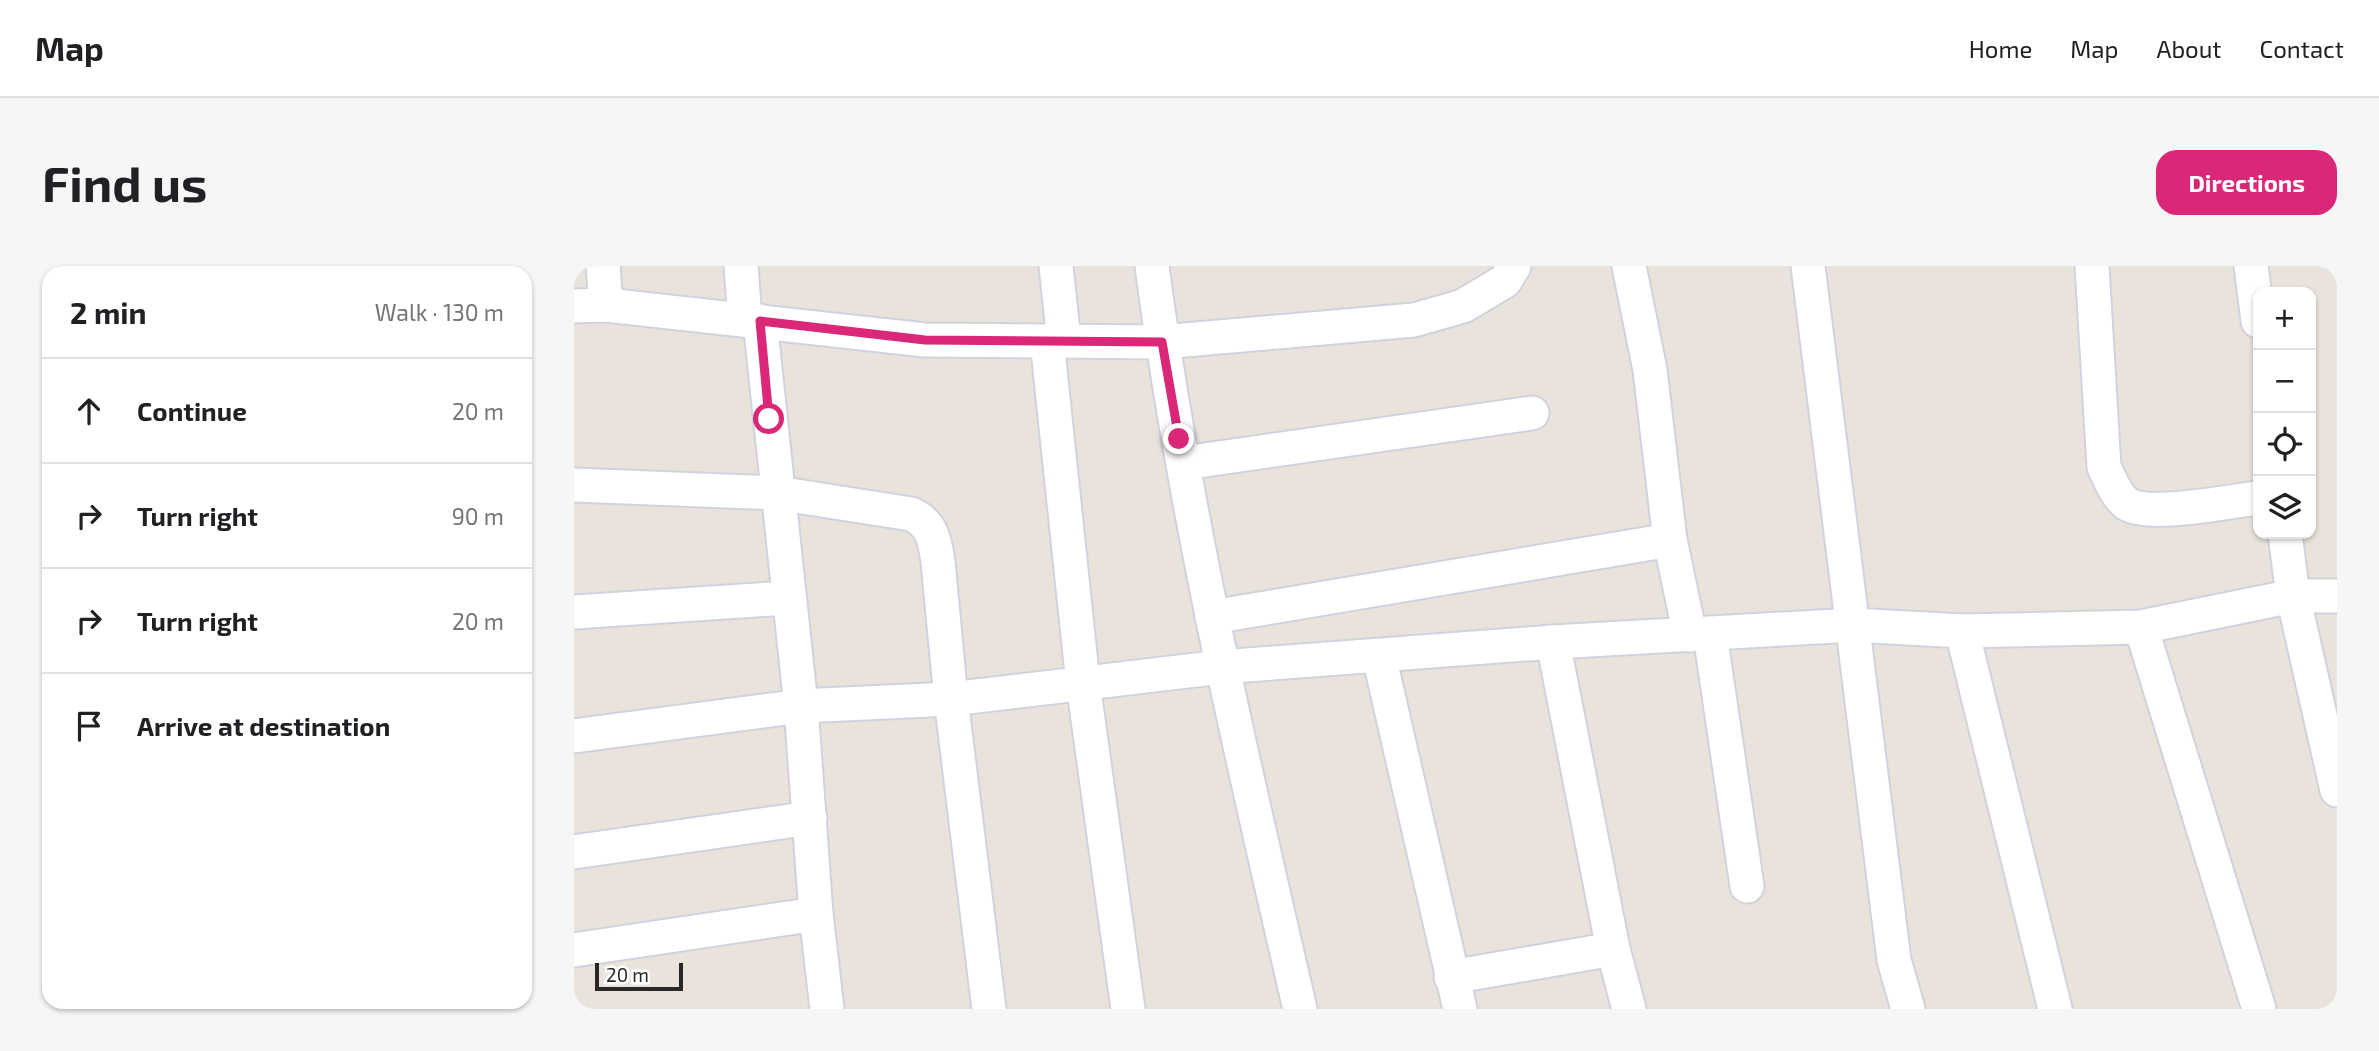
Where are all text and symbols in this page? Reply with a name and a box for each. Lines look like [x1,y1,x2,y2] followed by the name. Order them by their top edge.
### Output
[35,28,104,68] text: Map
[1969,34,2032,63] text: Home
[2070,34,2118,63] text: Map
[2156,34,2222,63] text: About
[2260,34,2344,63] text: Contact
[2156,150,2337,215] button: Directions
[42,153,207,212] text: Find us
[2253,287,2316,539] map controls
[2253,287,2316,350] button: +
[70,294,147,330] text: 2 min
[375,298,504,326] text: Walk · 130 m
[2253,350,2316,413] button: −
[70,392,108,430] icon: ahead
[137,395,247,426] text: Continue
[452,397,504,425] text: 20 m
[753,403,784,434] route start
[2253,413,2316,476] button: locate
[1163,423,1194,454] route end
[2253,476,2316,539] button: layers
[70,497,108,535] icon: right
[137,500,258,531] text: Turn right
[452,502,504,530] text: 90 m
[70,602,108,640] icon: right
[137,605,258,636] text: Turn right
[452,607,504,635] text: 20 m
[70,707,108,745] icon: arrive
[137,710,390,741] text: Arrive at destination
[595,960,682,992] scale bar
[606,963,649,986] text: 20 m

